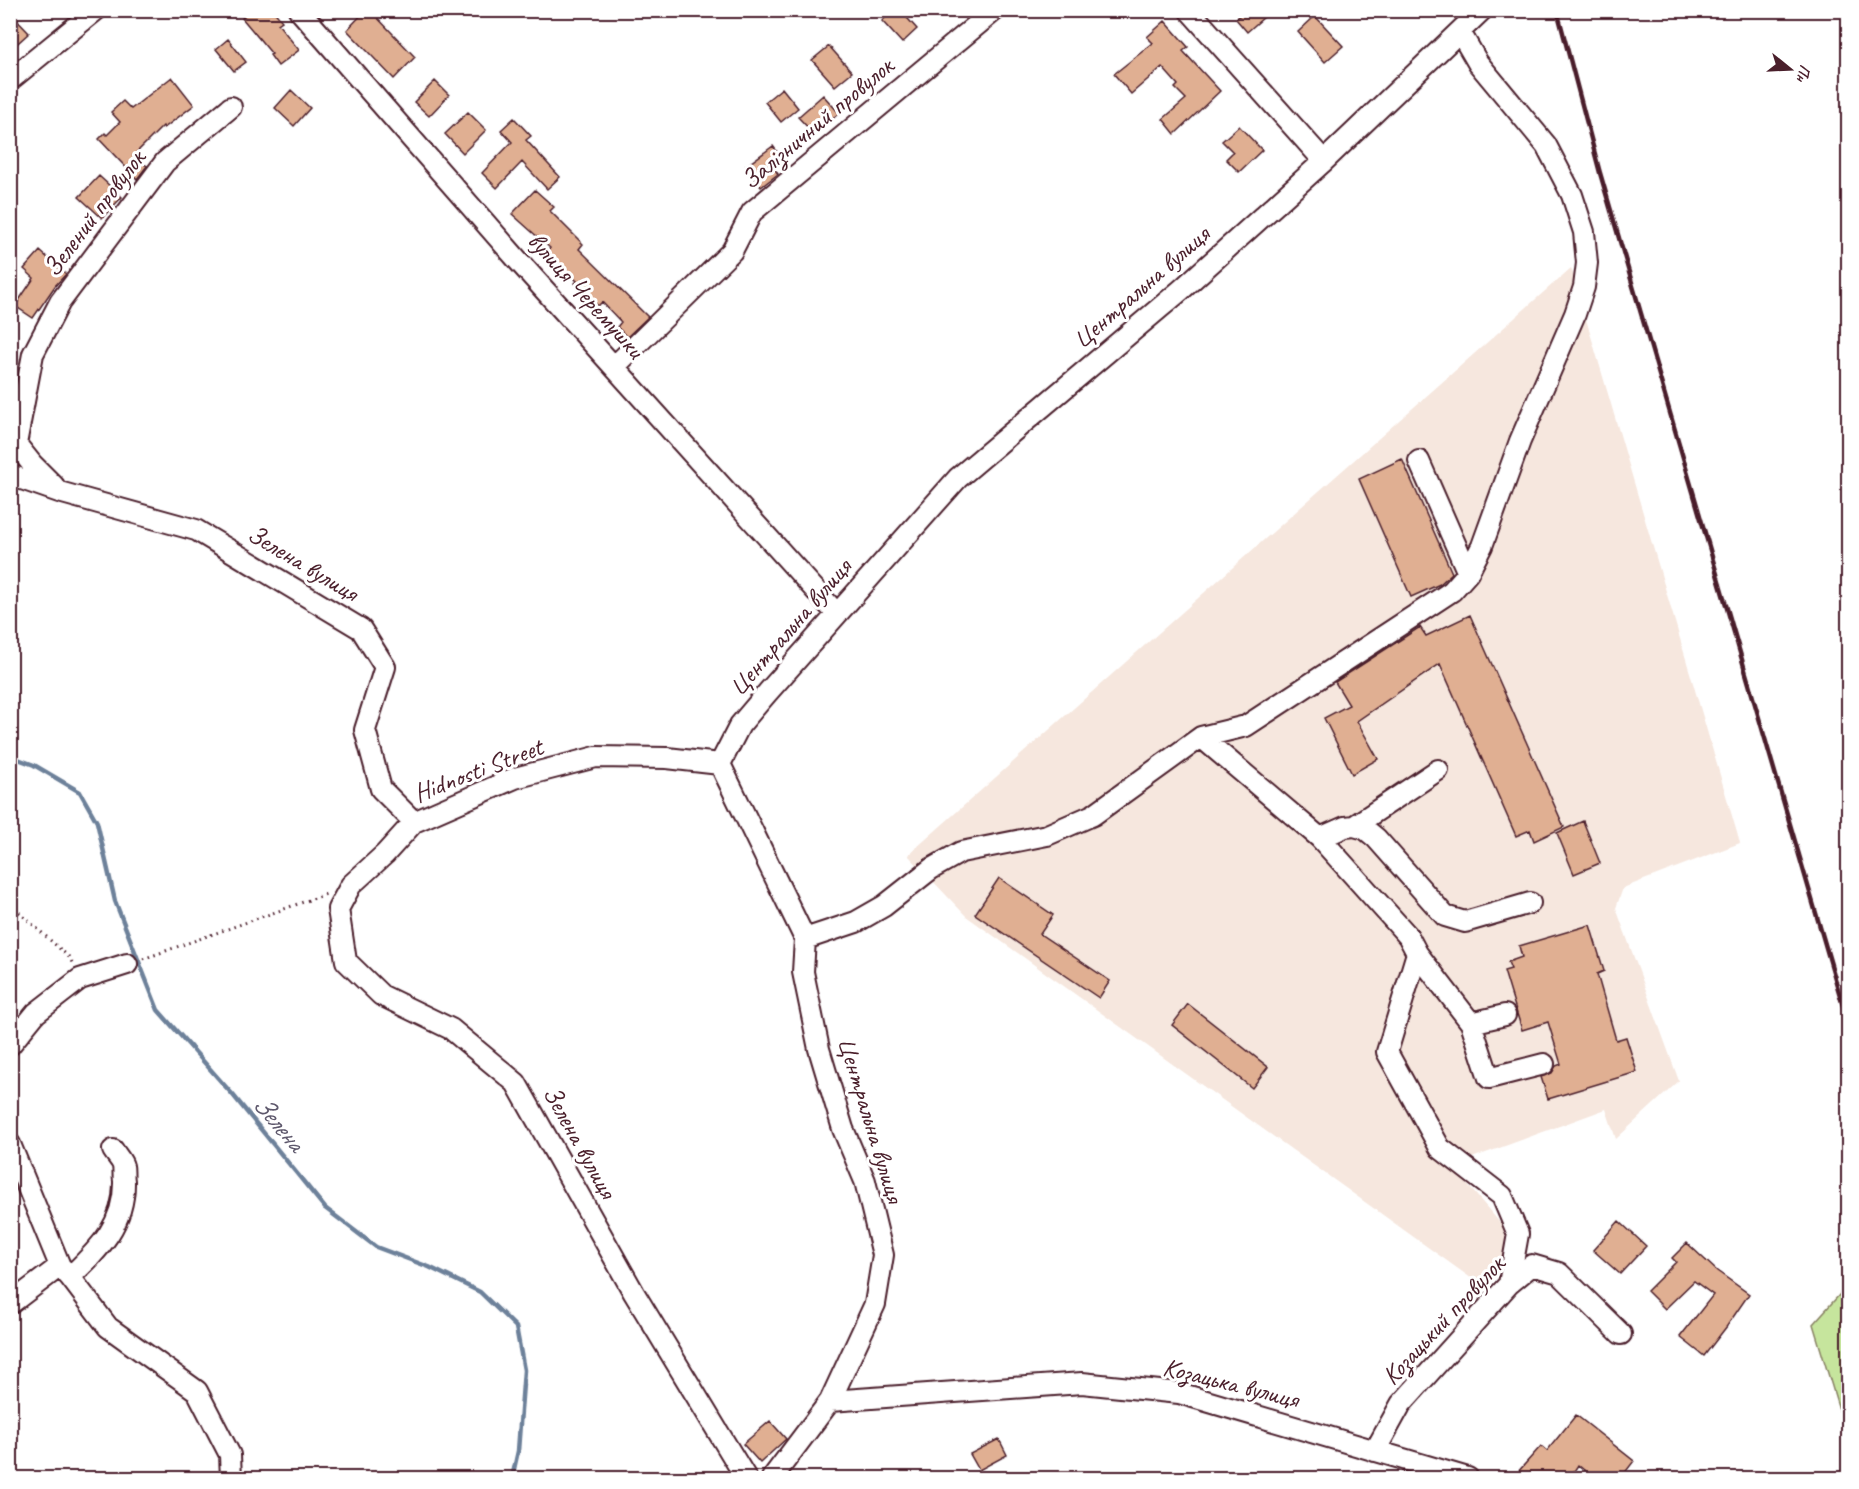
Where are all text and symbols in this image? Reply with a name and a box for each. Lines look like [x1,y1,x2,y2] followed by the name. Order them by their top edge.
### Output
[1760,39,1820,99] north arrow
[734,48,903,197] street label: Залізничний провулок
[1791,62,1815,85] text: Пн
[36,141,154,283] street label: Зелений провулок
[1066,217,1218,356] street label: Центральна вулиця
[521,225,652,366] street label: вулиця Черемушки
[242,517,366,610] street label: Зелена вулиця
[721,550,860,702] street label: Центральна вулиця
[409,729,549,810] street label: Hidnosti Street
[830,1033,912,1209] street label: Центральна вулиця
[536,1080,625,1206] street label: Зелена вулиця
[246,1088,314,1160] water label: Зелена
[1374,1246,1514,1392] street label: Козацький провулок
[1160,1350,1304,1417] street label: Козацька вулиця

